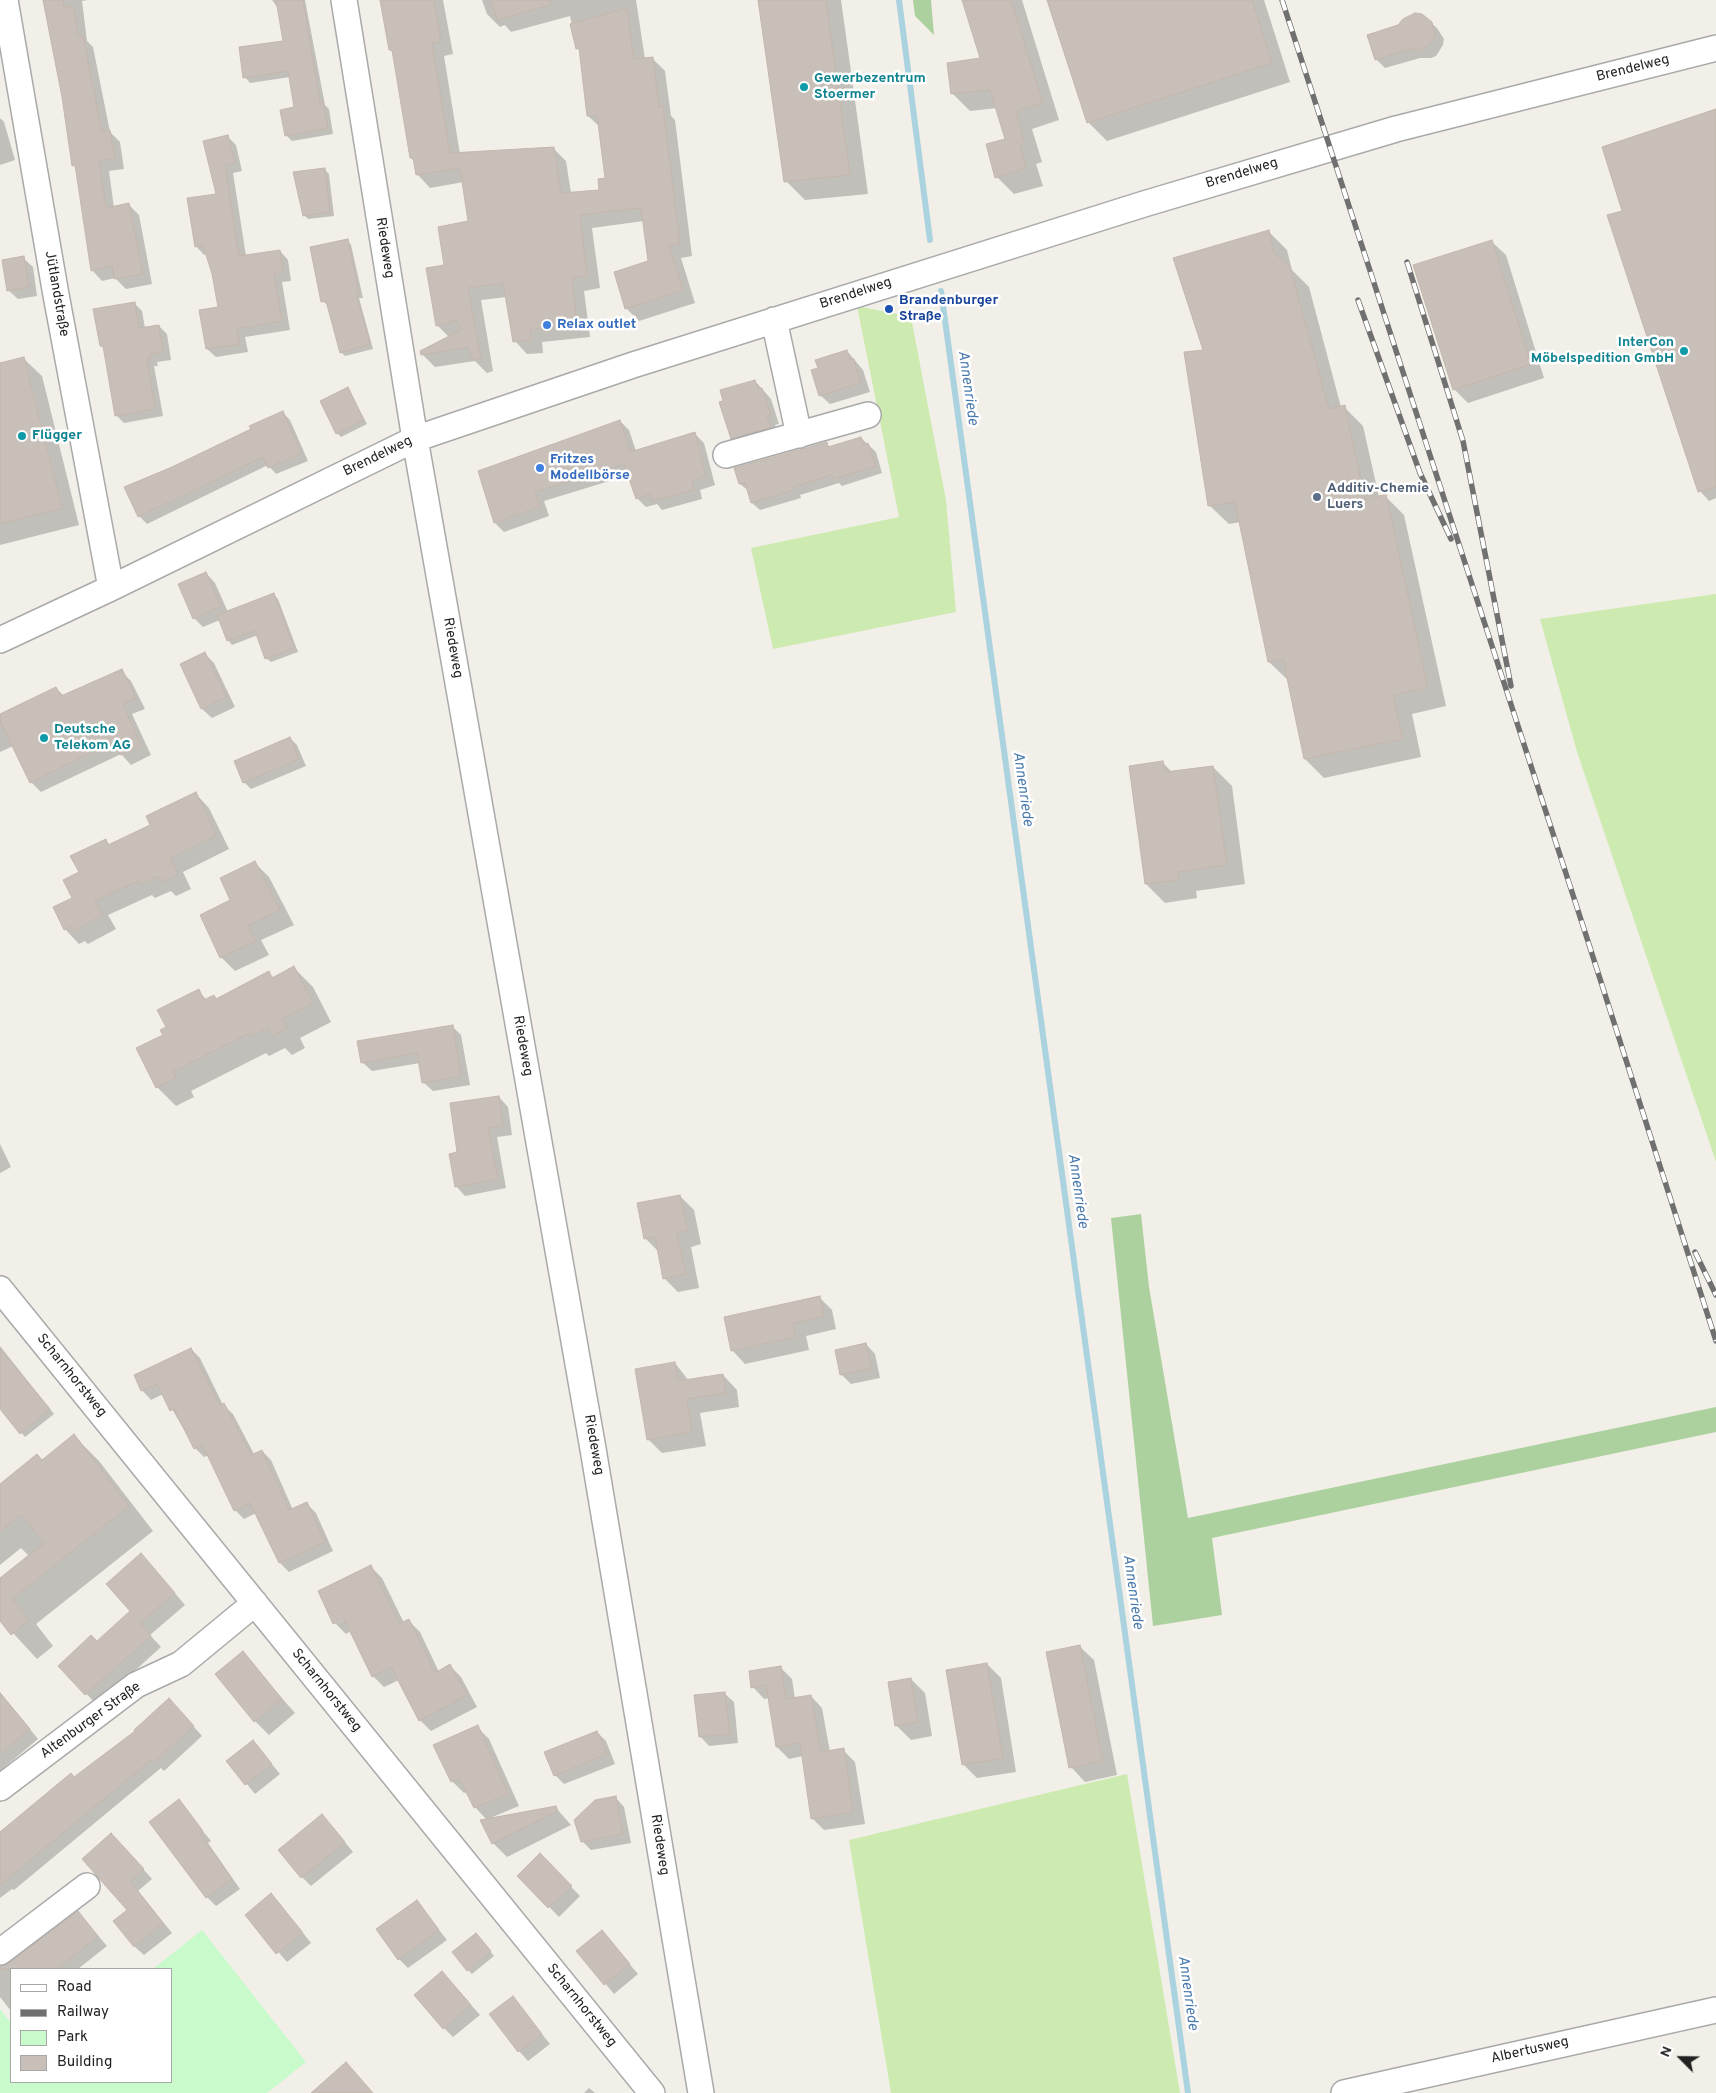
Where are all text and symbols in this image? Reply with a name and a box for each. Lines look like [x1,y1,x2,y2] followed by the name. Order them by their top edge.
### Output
[1595,52,1671,86] street label: Brendelweg
[814,71,926,104] place label: Gewerbezentrum Stoermer
[798,81,810,93] marker: Gewerbezentrum Stoermer
[1204,155,1280,193] street label: Brendelweg
[371,216,397,280] street label: Riedeweg
[40,250,72,338] street label: Jütlandstraße
[818,274,894,314] street label: Brendelweg
[899,293,998,326] place label: Brandenburger Straße
[883,303,895,315] marker: Brandenburger Straße
[557,317,636,333] place label: Relax outlet
[541,319,553,331] marker: Relax outlet
[1531,335,1674,368] place label: InterCon Möbelspedition GmbH
[1678,345,1690,357] marker: InterCon Möbelspedition GmbH
[953,349,981,427] water label: Annenriede
[32,428,82,444] place label: Flügger
[16,430,28,442] marker: Flügger
[341,433,415,481] street label: Brendelweg
[550,452,630,484] place label: Fritzes Modellbörse
[534,462,546,474] marker: Fritzes Modellbörse
[1327,481,1429,514] place label: Additiv-Chemie Luers
[1311,491,1323,503] marker: Additiv-Chemie Luers
[438,616,466,680] street label: Riedeweg
[54,722,131,754] place label: Deutsche Telekom AG
[38,732,50,744] marker: Deutsche Telekom AG
[1008,750,1036,828] water label: Annenriede
[508,1014,536,1078] street label: Riedeweg
[1063,1152,1091,1230] water label: Annenriede
[32,1331,110,1421] street label: Scharnhorstweg
[579,1413,607,1477] street label: Riedeweg
[1118,1553,1146,1631] water label: Annenriede
[287,1646,365,1736] street label: Scharnhorstweg
[38,1679,144,1763] street label: Altenburger Straße
[646,1813,672,1877] street label: Riedeweg
[1173,1954,1201,2032] water label: Annenriede
[542,1961,620,2051] street label: Scharnhorstweg
[10,1968,172,2083] legend
[57,1978,92,1997] text: Road
[57,2003,109,2022] text: Railway
[57,2028,88,2047] text: Park
[1656,2033,1706,2083] north arrow
[1489,2034,1571,2068] street label: Albertusweg
[1657,2044,1677,2060] text: N
[57,2053,112,2072] text: Building

